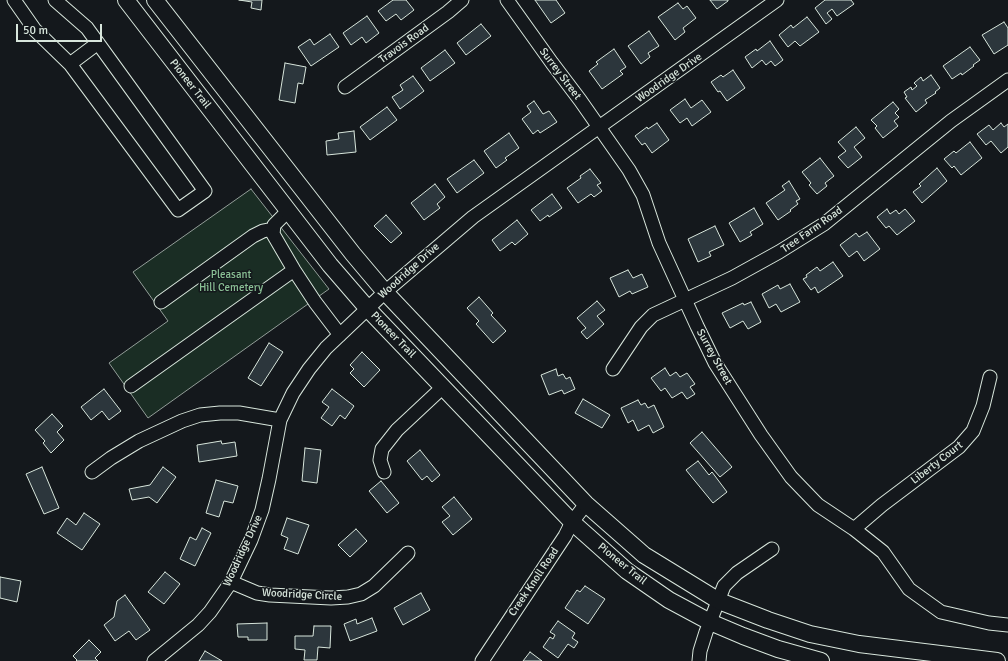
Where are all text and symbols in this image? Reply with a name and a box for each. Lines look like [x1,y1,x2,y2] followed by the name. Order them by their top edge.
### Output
[18,16,104,42] scale bar
[376,21,432,67] street label: Travois Road
[23,23,48,38] text: 50 m
[536,45,584,103] street label: Surrey Street
[633,50,705,106] street label: Woodridge Drive
[167,57,213,111] street label: Pioneer Trail
[779,204,845,256] street label: Tree Farm Road
[376,240,442,302] street label: Woodridge Drive
[199,268,263,294] park label: Pleasant Hill Cemetery
[368,309,418,361] street label: Pioneer Trail
[693,327,735,387] street label: Surrey Street
[909,439,965,487] street label: Liberty Court
[221,513,265,589] street label: Woodridge Drive
[595,540,649,588] street label: Pioneer Trail
[506,545,562,619] street label: Creek Knoll Road
[262,586,342,604] street label: Woodridge Circle

